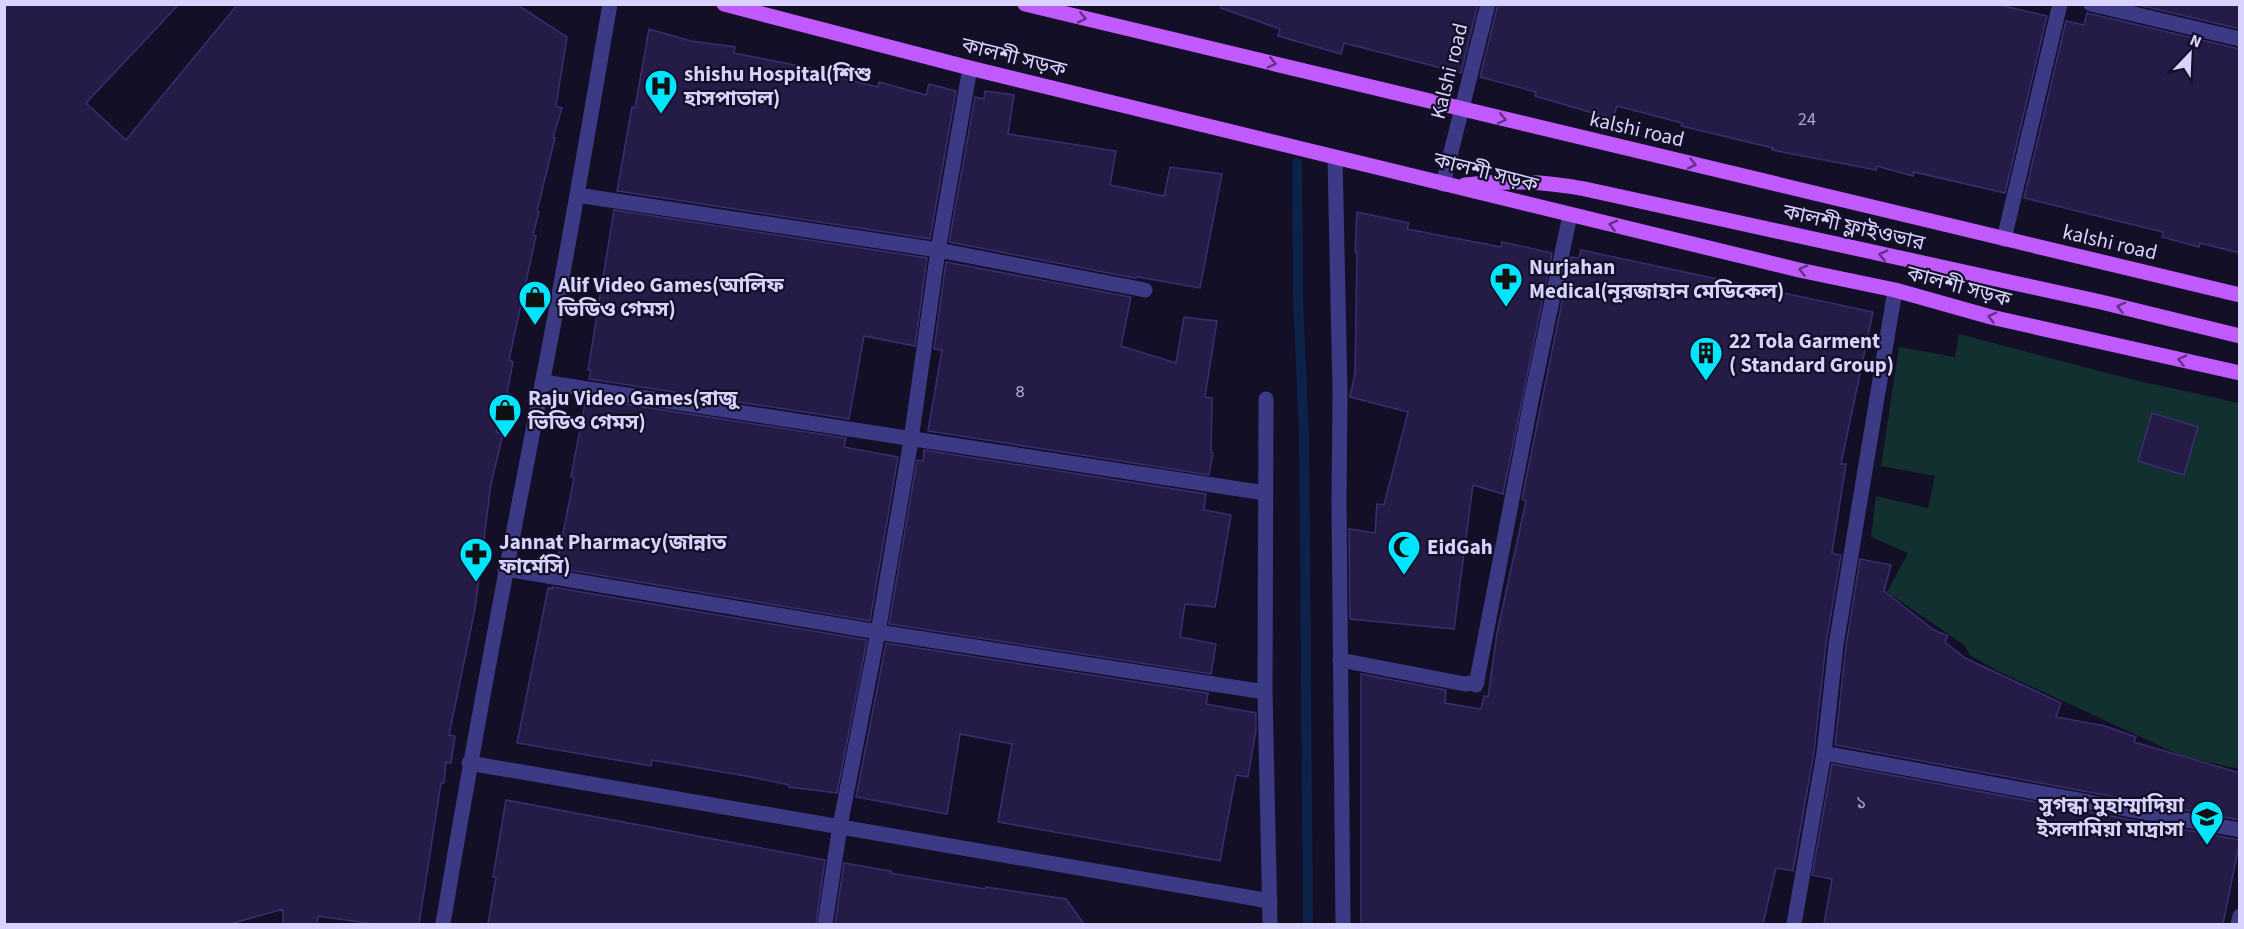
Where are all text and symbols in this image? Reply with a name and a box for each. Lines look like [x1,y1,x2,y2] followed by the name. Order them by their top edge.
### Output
[1077,11,1087,24] one-way arrow
[1423,20,1475,122] street label: Kalshi road
[2160,24,2220,84] north arrow
[958,29,1071,85] street label: কালশী সড়ক
[2186,29,2205,53] text: N
[1267,56,1277,69] one-way arrow
[683,59,872,113] place label: shishu Hospital(শিশু হাসপাতাল)
[643,68,679,115] hospital icon: shishu Hospital(শিশু হাসপাতাল)
[1587,104,1687,154] street label: kalshi road
[1798,107,1816,132] house number: 24
[1497,111,1507,124] one-way arrow
[1430,144,1543,200] street label: কালশী সড়ক
[1687,157,1697,170] one-way arrow
[1779,196,1928,258] street label: কালশী ফ্লাইওভার
[2060,217,2160,267] street label: kalshi road
[1609,219,1619,232] one-way arrow
[1879,249,1889,262] one-way arrow
[1529,252,1784,306] place label: Nurjahan Medical(নূরজাহান মেডিকেল)
[1902,257,2016,315] street label: কালশী সড়ক
[1488,261,1524,308] pharmacy icon: Nurjahan Medical(নূরজাহান মেডিকেল)
[1798,265,1808,278] one-way arrow
[557,270,784,324] place label: Alif Video Games(আলিফ ভিডিও গেমস)
[517,279,553,326] shop icon: Alif Video Games(আলিফ ভিডিও গেমস)
[2117,302,2127,315] one-way arrow
[1987,312,1997,325] one-way arrow
[1729,326,1894,380] place label: 22 Tola Garment ( Standard Group)
[1688,335,1724,382] building icon: 22 Tola Garment ( Standard Group)
[2178,354,2188,367] one-way arrow
[1015,379,1025,404] house number: ৪
[527,383,741,437] place label: Raju Video Games(রাজু ভিডিও গেমস)
[487,392,523,439] shop icon: Raju Video Games(রাজু ভিডিও গেমস)
[498,527,727,581] place label: Jannat Pharmacy(জান্নাত ফার্মেসি)
[1386,529,1422,576] mosque icon: EidGah
[1427,532,1493,562] place label: EidGah
[458,536,494,583] pharmacy icon: Jannat Pharmacy(জান্নাত ফার্মেসি)
[1856,790,1866,815] house number: ১
[2036,790,2185,844] place label: সুগন্ধা মুহাম্মাদিয়া ইসলামিয়া মাদ্রাসা
[2189,799,2225,846] school or university icon: সুগন্ধা মুহাম্মাদিয়া ইসলামিয়া মাদ্রাসা

